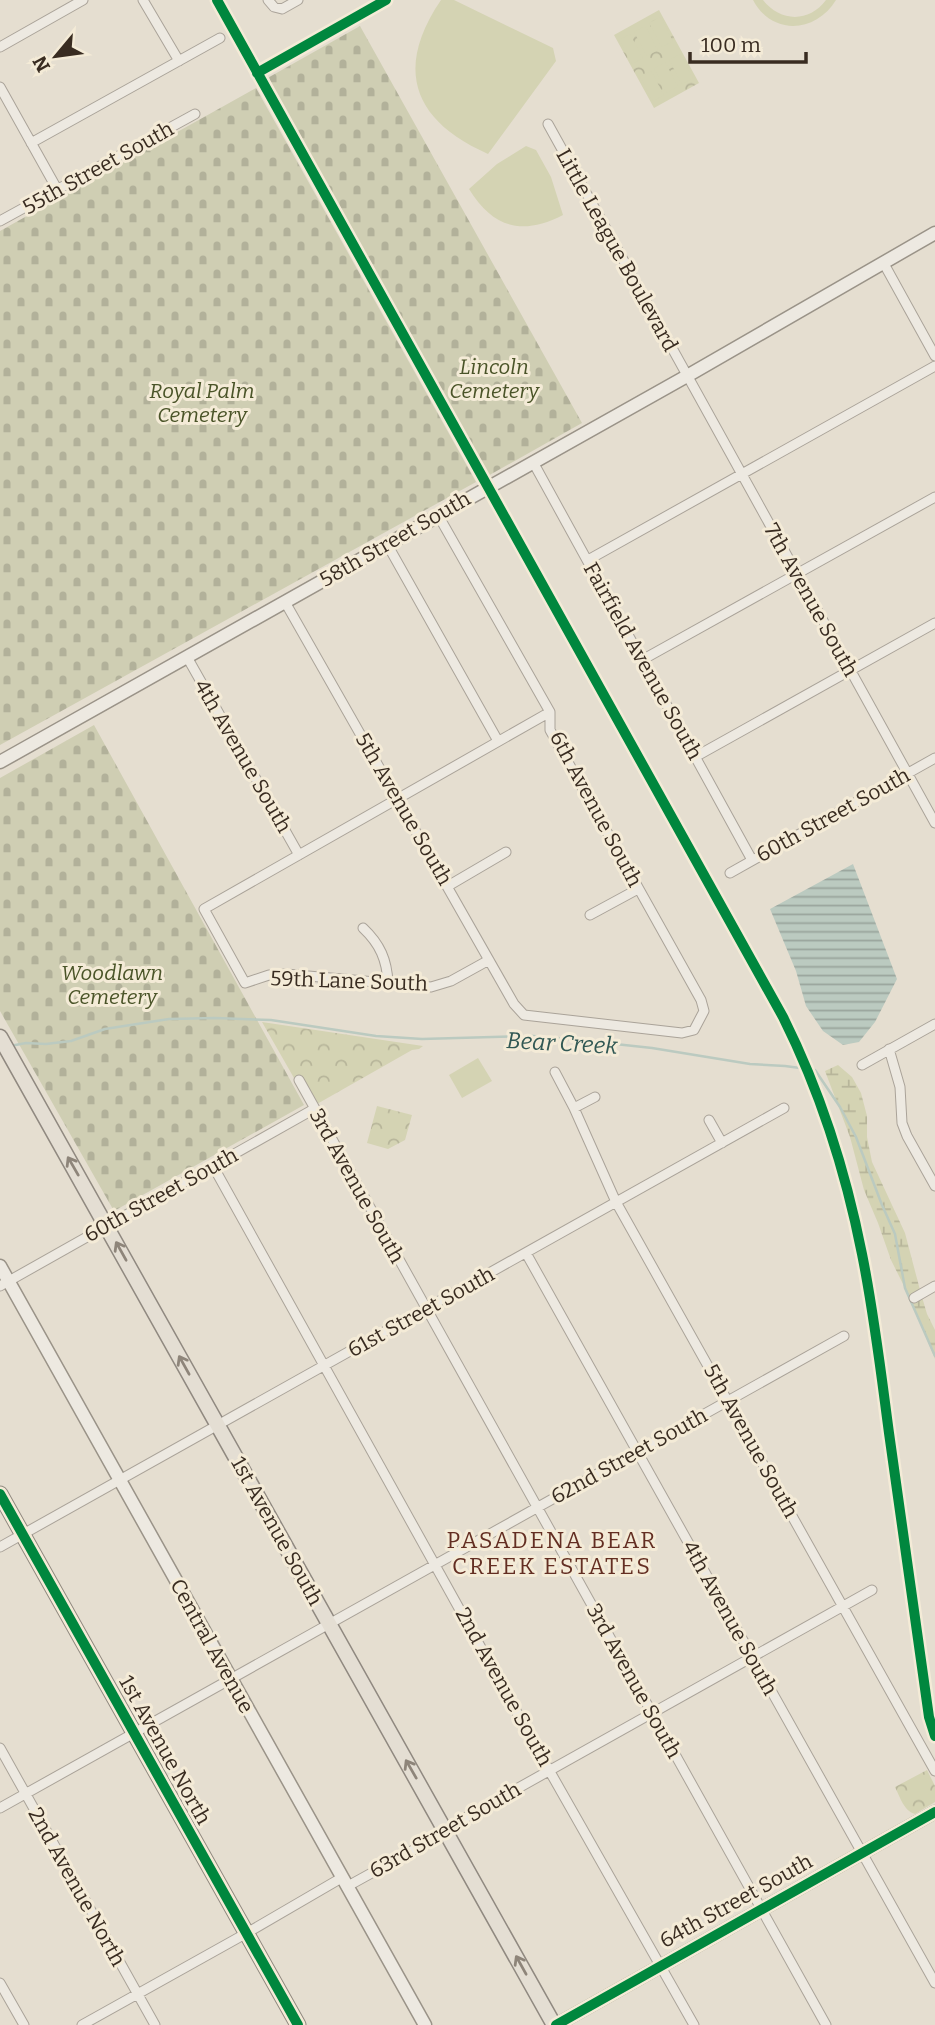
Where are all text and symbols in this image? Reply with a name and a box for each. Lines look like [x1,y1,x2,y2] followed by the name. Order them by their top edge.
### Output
[21,21,91,91] north arrow
[690,21,806,65] scale bar
[701,32,761,58] text: 100 m
[28,52,55,76] text: N
[18,116,178,220] street label: 55th Street South
[550,144,684,356] street label: Little League Boulevard
[449,354,540,404] park label: Lincoln Cemetery
[149,378,255,428] park label: Royal Palm Cemetery
[315,485,475,593] street label: 58th Street South
[758,519,864,681] street label: 7th Avenue South
[578,558,708,764] street label: Fairfield Avenue South
[189,675,297,837] street label: 4th Avenue South
[544,727,648,891] street label: 6th Avenue South
[350,728,458,890] street label: 5th Avenue South
[752,762,914,868] street label: 60th Street South
[61,960,163,1010] park label: Woodlawn Cemetery
[270,965,428,997] street label: 59th Lane South
[506,1026,619,1060] water label: Bear Creek
[304,1104,410,1268] street label: 3rd Avenue South
[80,1142,242,1248] street label: 60th Street South
[66,1156,79,1177] one-way arrow
[114,1241,128,1261] one-way arrow
[343,1261,499,1363] street label: 61st Street South
[177,1355,191,1375] one-way arrow
[698,1360,804,1522] street label: 5th Avenue South
[546,1402,712,1510] street label: 62nd Street South
[225,1452,329,1610] street label: 1st Avenue South
[447,1526,657,1580] district label: PASADENA BEAR CREEK ESTATES
[677,1536,783,1700] street label: 4th Avenue South
[164,1574,260,1718] street label: Central Avenue
[581,1599,687,1763] street label: 3rd Avenue South
[450,1603,558,1771] street label: 2nd Avenue South
[113,1671,217,1829] street label: 1st Avenue North
[404,1760,418,1780] one-way arrow
[365,1776,525,1884] street label: 63rd Street South
[23,1803,131,1971] street label: 2nd Avenue North
[655,1848,817,1954] street label: 64th Street South
[514,1956,528,1976] one-way arrow

